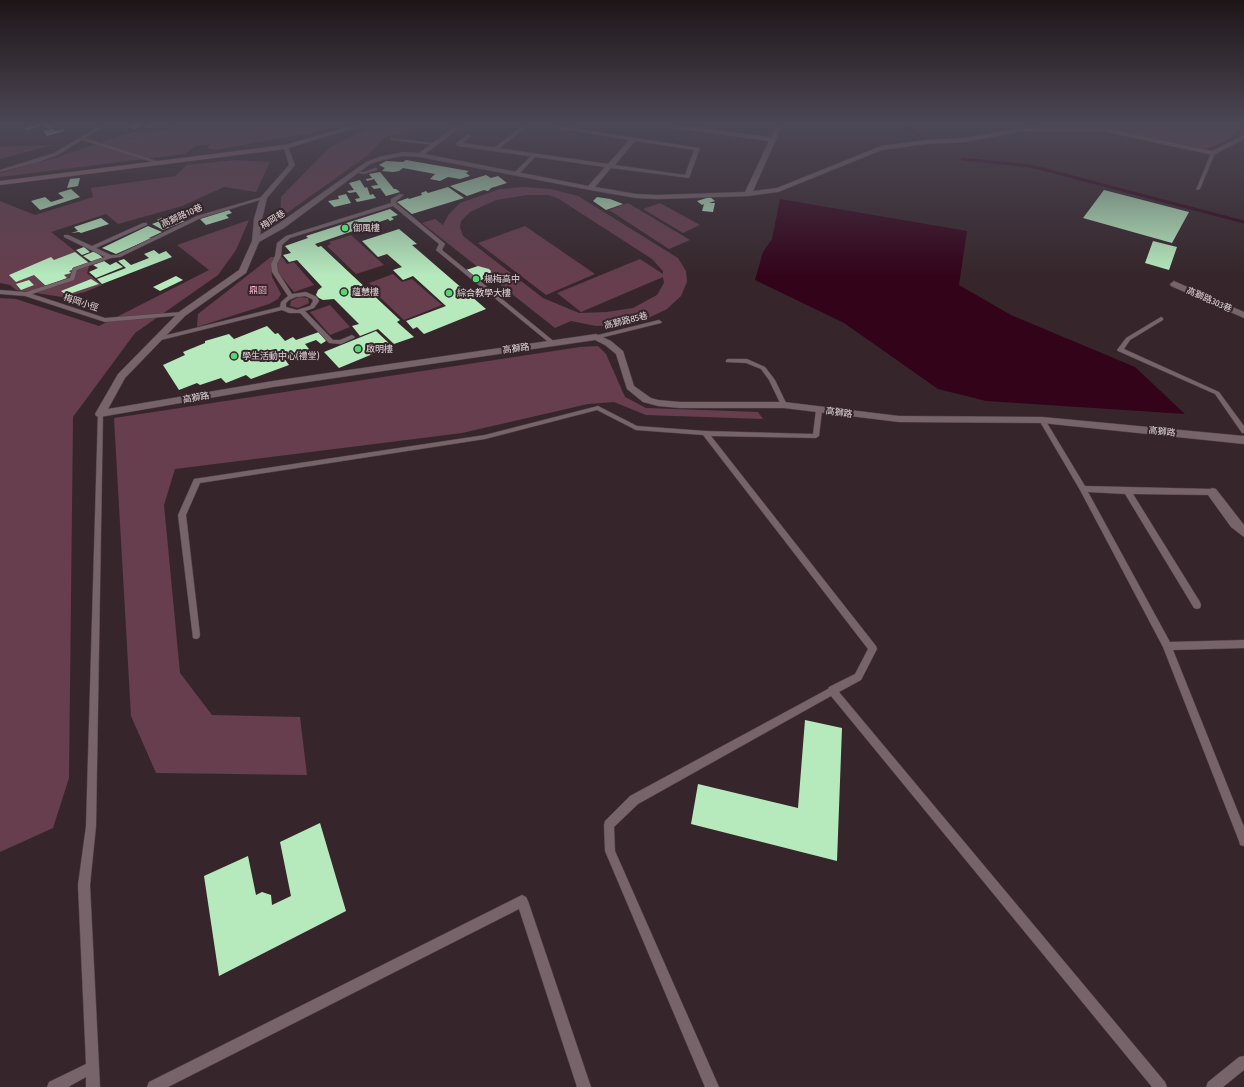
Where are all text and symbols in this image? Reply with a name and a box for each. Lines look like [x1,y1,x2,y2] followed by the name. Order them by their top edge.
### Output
[160,202,204,230] street label: 高獅路10巷
[259,208,287,232] street label: 梅岡巷
[340,223,350,233] marker: 御風樓
[353,223,380,233] place label: 御風樓
[471,274,481,284] marker: 楊梅高中
[484,274,520,284] place label: 楊梅高中
[249,285,267,295] park label: 鼎園
[1185,285,1233,315] street label: 高獅路303巷
[339,287,349,297] marker: 蘊慧樓
[352,287,379,297] place label: 蘊慧樓
[444,288,454,298] marker: 綜合教學大樓
[457,288,511,298] place label: 綜合教學大樓
[62,292,100,314] street label: 梅岡小徑
[603,310,649,332] street label: 高獅路85巷
[502,342,530,356] street label: 高獅路
[353,344,363,354] marker: 啟明樓
[366,344,393,354] place label: 啟明樓
[229,351,239,361] marker: 學生活動中心(禮堂)
[242,351,319,361] place label: 學生活動中心(禮堂)
[182,390,210,406] street label: 高獅路
[825,406,853,420] street label: 高獅路
[1148,425,1176,439] street label: 高獅路

